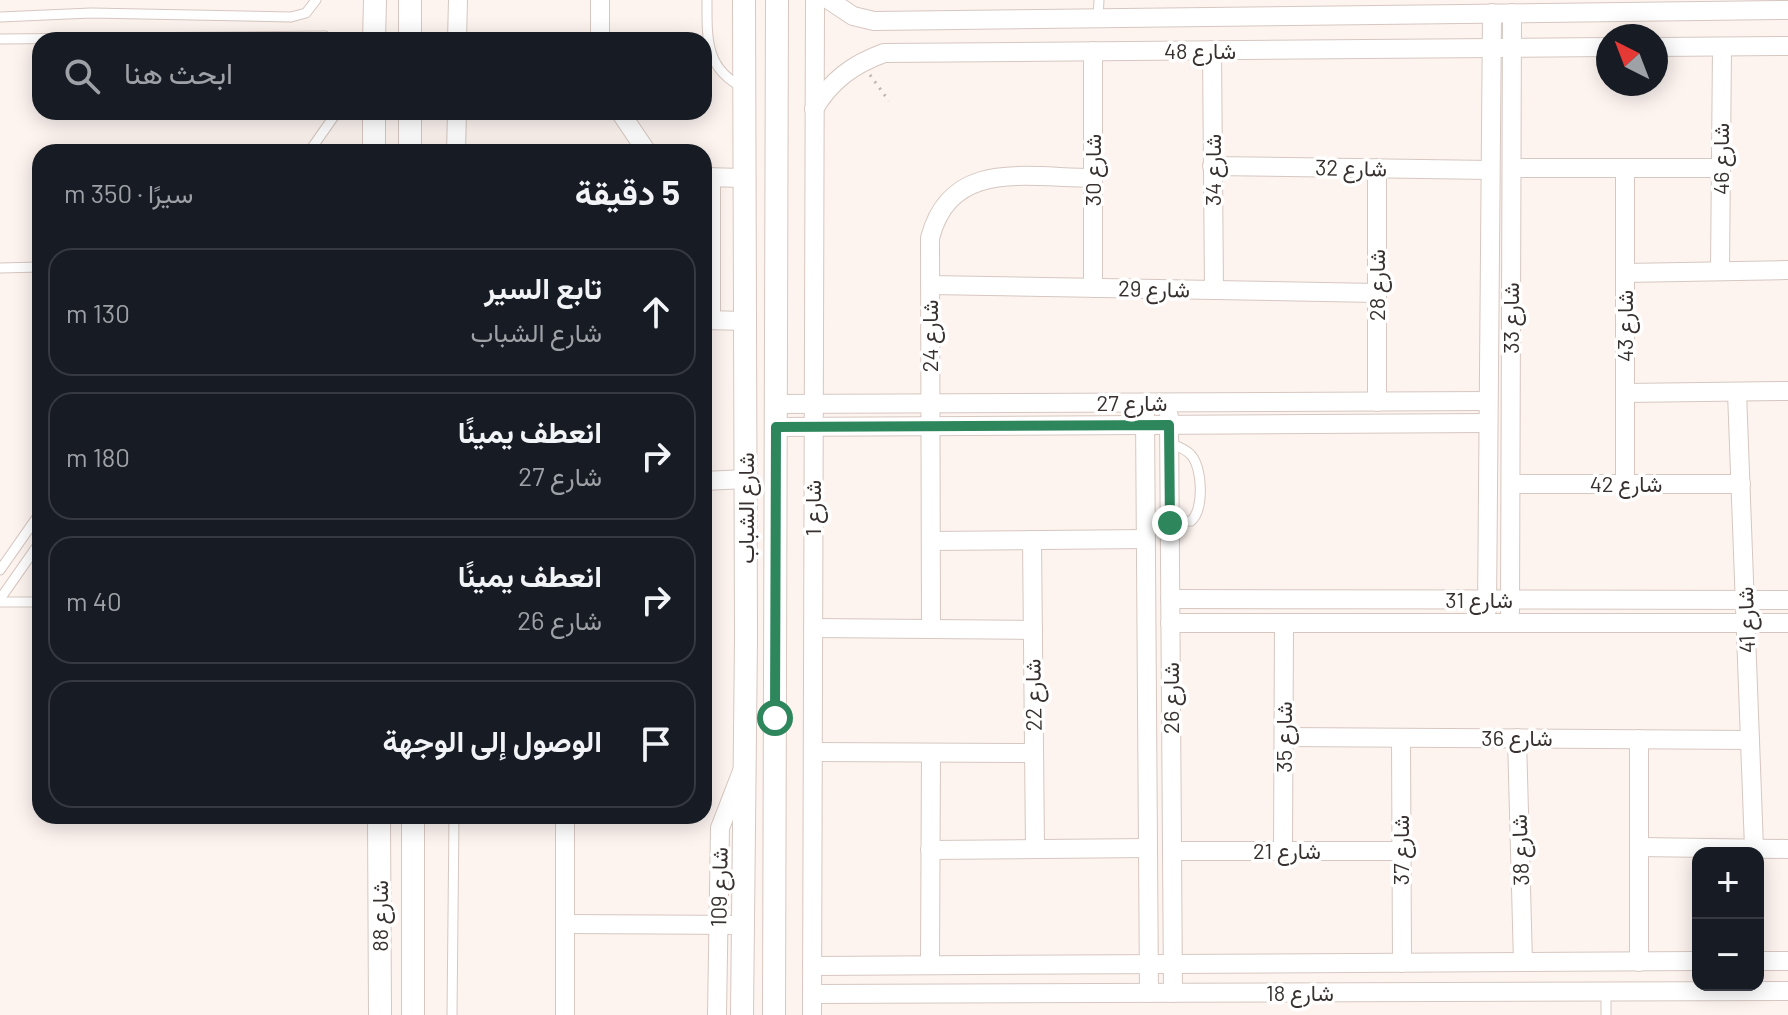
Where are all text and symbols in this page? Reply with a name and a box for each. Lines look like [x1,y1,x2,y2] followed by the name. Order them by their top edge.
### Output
[1596,24,1668,96] north arrow
[32,32,712,120] search box
[1164,37,1236,66] street label: شارع 48
[60,54,104,98] icon: search
[124,54,233,90] text: ابحث هنا
[1707,123,1736,195] street label: شارع 46
[1079,134,1108,206] street label: شارع 30
[1199,134,1228,206] street label: شارع 34
[1315,153,1387,184] street label: شارع 32
[575,171,680,212] text: 5 دقيقة
[64,177,193,208] text: سيرًا · 350 m
[1363,249,1392,321] street label: شارع 28
[484,269,602,305] text: تابع السير
[1118,274,1190,305] street label: شارع 29
[1497,282,1526,354] street label: شارع 33
[634,290,678,334] icon: ahead
[1611,290,1640,362] street label: شارع 43
[66,297,130,328] text: 130 m
[916,300,945,372] street label: شارع 24
[470,316,602,347] text: شارع الشباب
[1097,389,1167,418] street label: شارع 27
[458,413,602,449] text: انعطف يمينًا
[634,434,678,478] icon: right
[66,441,130,472] text: 180 m
[732,452,761,564] street label: شارع الشباب
[518,460,602,491] text: شارع 27
[1590,470,1662,499] street label: شارع 42
[799,480,828,536] street label: شارع 1
[1152,505,1188,541] route end
[458,557,602,593] text: انعطف يمينًا
[634,578,678,622] icon: right
[66,585,122,616] text: 40 m
[1445,586,1513,615] street label: شارع 31
[1731,586,1762,654] street label: شارع 41
[517,604,602,635] text: شارع 26
[1018,659,1049,731] street label: شارع 22
[1157,662,1186,734] street label: شارع 26
[757,700,793,736] route start
[1270,701,1299,773] street label: شارع 35
[383,722,602,758] text: الوصول إلى الوجهة
[634,722,678,766] icon: arrive
[1481,724,1553,753] street label: شارع 36
[1505,814,1536,886] street label: شارع 38
[1387,815,1416,885] street label: شارع 37
[1253,837,1321,866] street label: شارع 21
[704,847,735,927] street label: شارع 109
[1692,847,1764,991] map controls
[1692,847,1764,919] button: +
[366,880,395,952] street label: شارع 88
[1692,919,1764,991] button: −
[1266,979,1334,1008] street label: شارع 18

